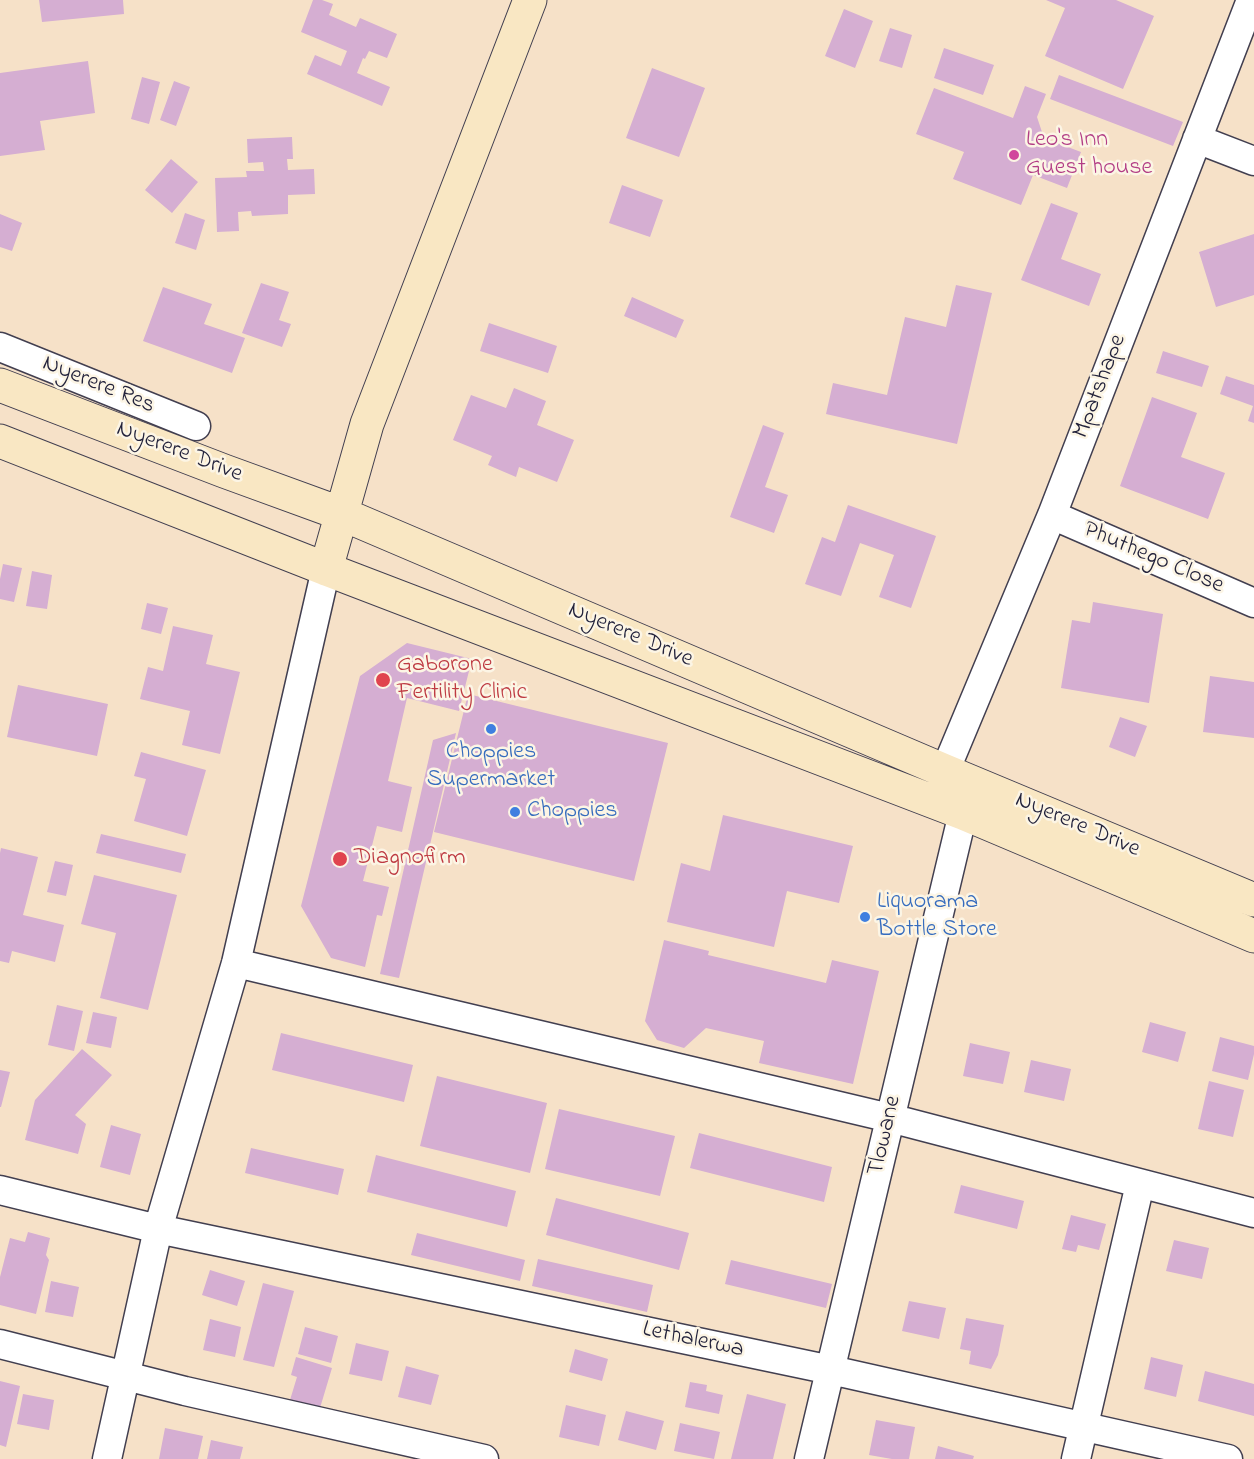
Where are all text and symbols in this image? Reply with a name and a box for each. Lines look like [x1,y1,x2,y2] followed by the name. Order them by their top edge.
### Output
[1026,127,1152,183] place label: Leo's Inn Guest house
[1007,148,1021,162] marker: Leo's Inn Guest house
[1068,331,1134,443] street label: Mpatshape
[37,350,159,422] street label: Nyerere Res
[112,416,246,490] street label: Nyerere Drive
[1078,517,1228,601] street label: Phuthego Close
[563,597,697,675] street label: Nyerere Drive
[397,652,527,708] place label: Gaborone Fertility Clinic
[374,671,392,689] marker: Gaborone Fertility Clinic
[484,722,498,736] marker: Choppies Supermarket
[427,739,555,795] place label: Choppies Supermarket
[1010,787,1144,865] street label: Nyerere Drive
[527,798,617,826] place label: Choppies
[508,805,522,819] marker: Choppies
[354,845,466,873] place label: Diagnofirm
[331,850,349,868] marker: Diagnofirm
[877,889,997,945] place label: Liquorama Bottle Store
[858,910,872,924] marker: Liquorama Bottle Store
[863,1093,909,1179] street label: Tlowane
[640,1316,746,1366] street label: Lethalerwa

